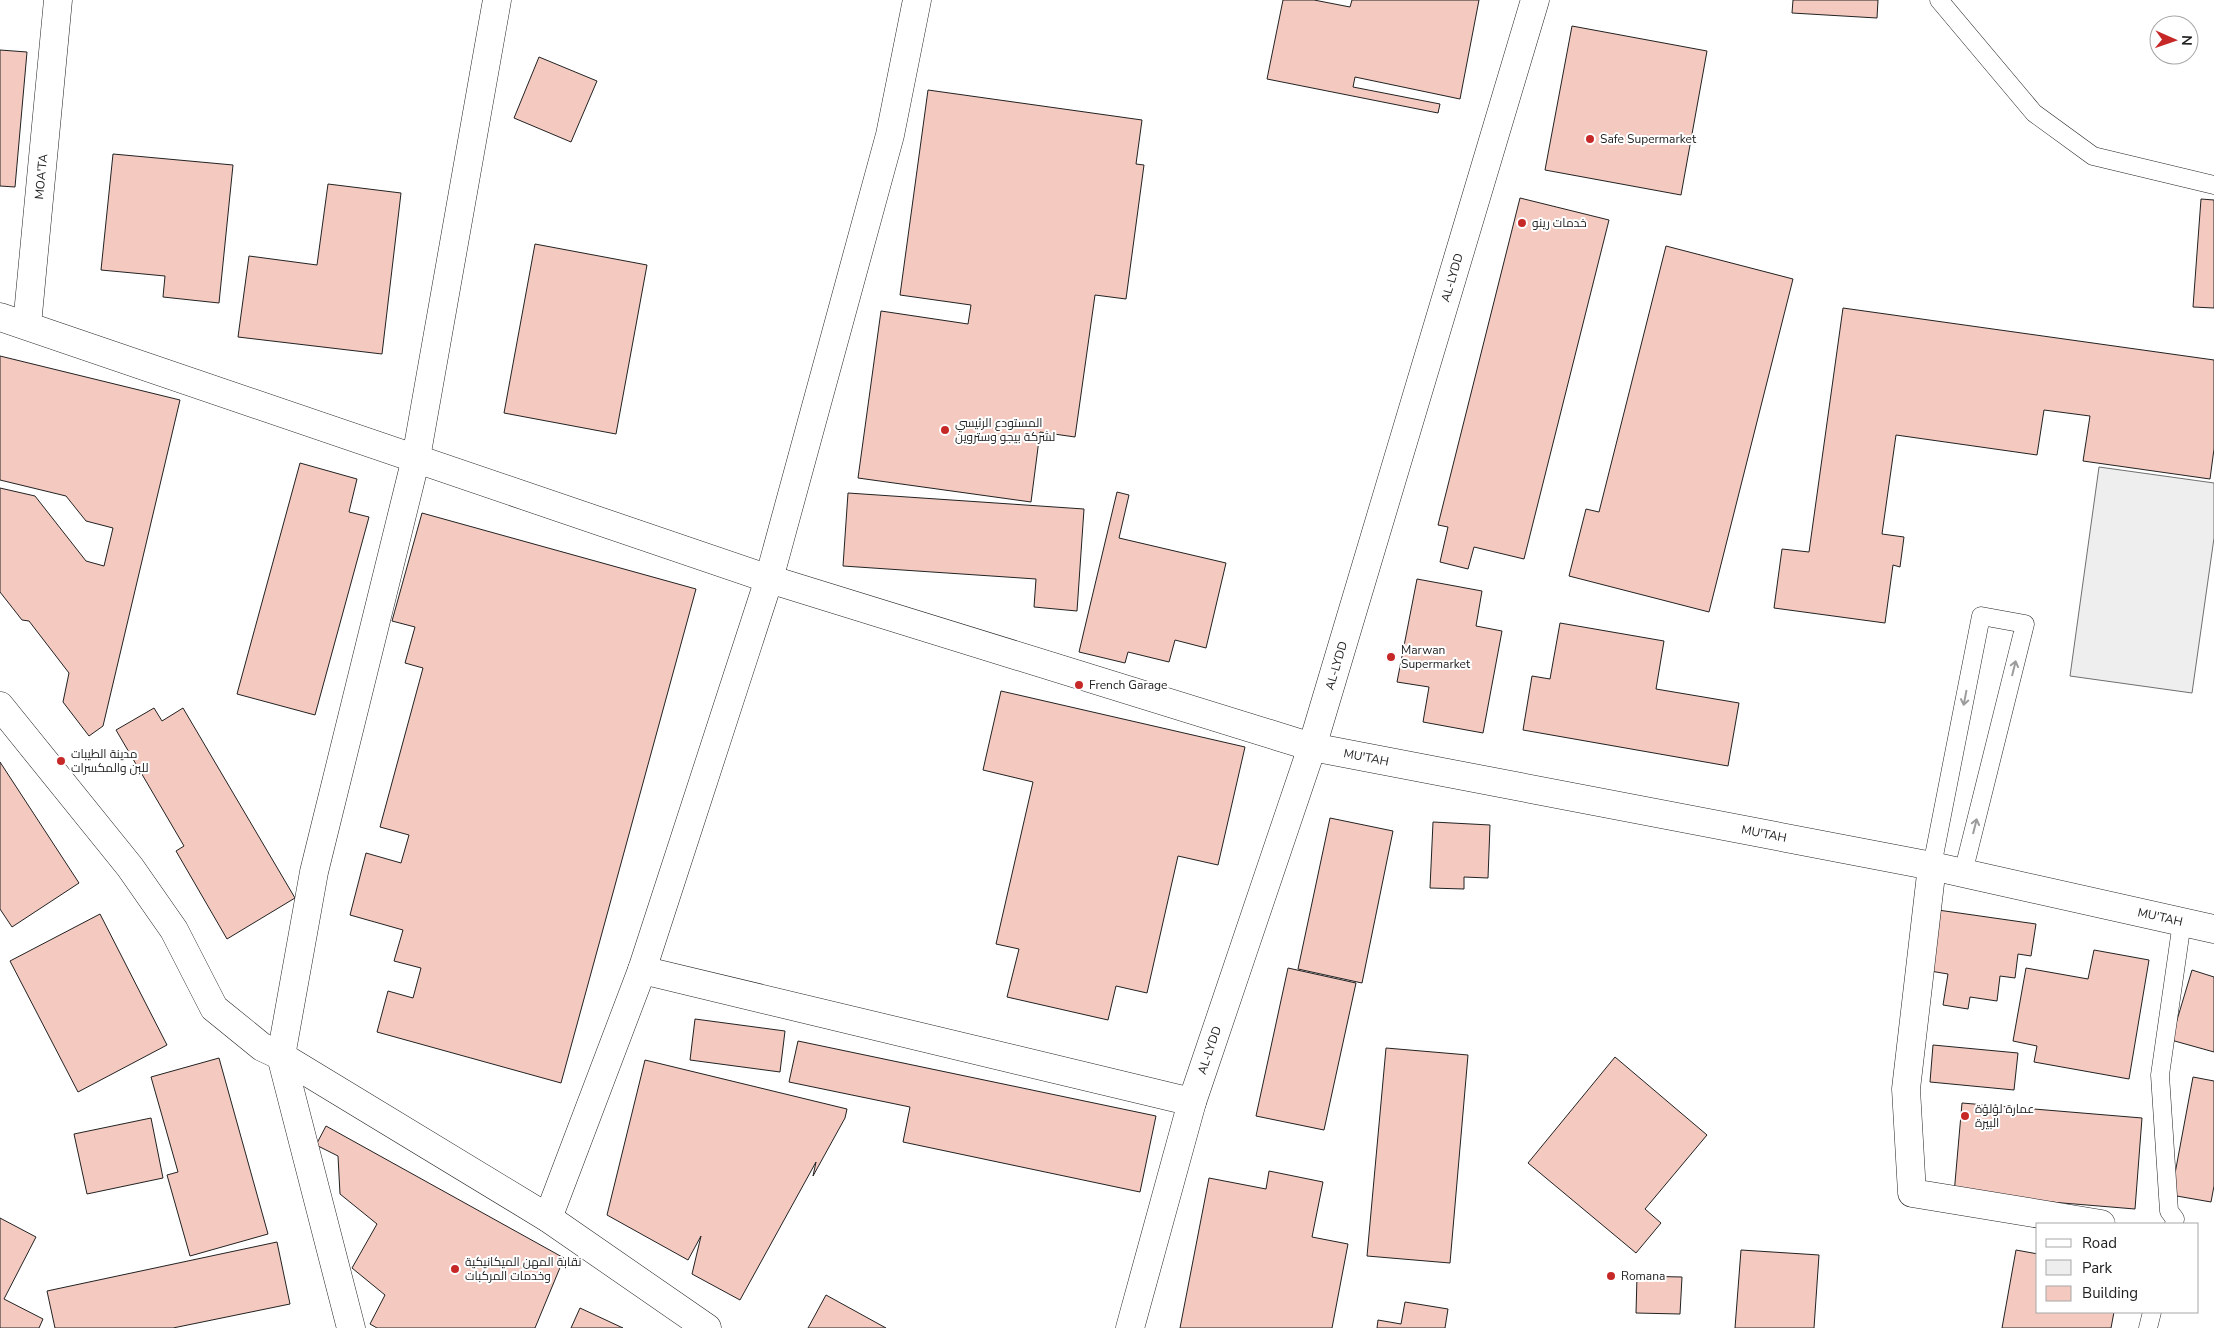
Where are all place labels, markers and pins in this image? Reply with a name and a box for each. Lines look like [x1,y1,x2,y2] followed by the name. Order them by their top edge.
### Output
[1600,131,1697,147] place label: Safe Supermarket
[1584,133,1596,145] marker: Safe Supermarket
[1532,215,1587,231] place label: خدمات رينو
[1516,217,1528,229] marker: خدمات رينو
[955,415,1055,445] place label: المستودع الرئيسي لشركة بيجو وستروين
[939,424,951,436] marker: المستودع الرئيسي لشركة بيجو وستروين
[1401,642,1471,672] place label: Marwan Supermarket
[1385,651,1397,663] marker: Marwan Supermarket
[1089,677,1167,693] place label: French Garage
[1073,679,1085,691] marker: French Garage
[71,746,148,776] place label: مدينة الطيبات للبن والمكسرات
[55,755,67,767] marker: مدينة الطيبات للبن والمكسرات
[1975,1101,2034,1131] place label: عمارة لؤلؤة البيرة
[1959,1110,1971,1122] marker: عمارة لؤلؤة البيرة
[465,1254,581,1284] place label: نقابة المهن الميكانيكية وخدمات المركبات
[449,1263,461,1275] marker: نقابة المهن الميكانيكية وخدمات المركبات
[1621,1268,1665,1284] place label: Romana
[1605,1270,1617,1282] marker: Romana

